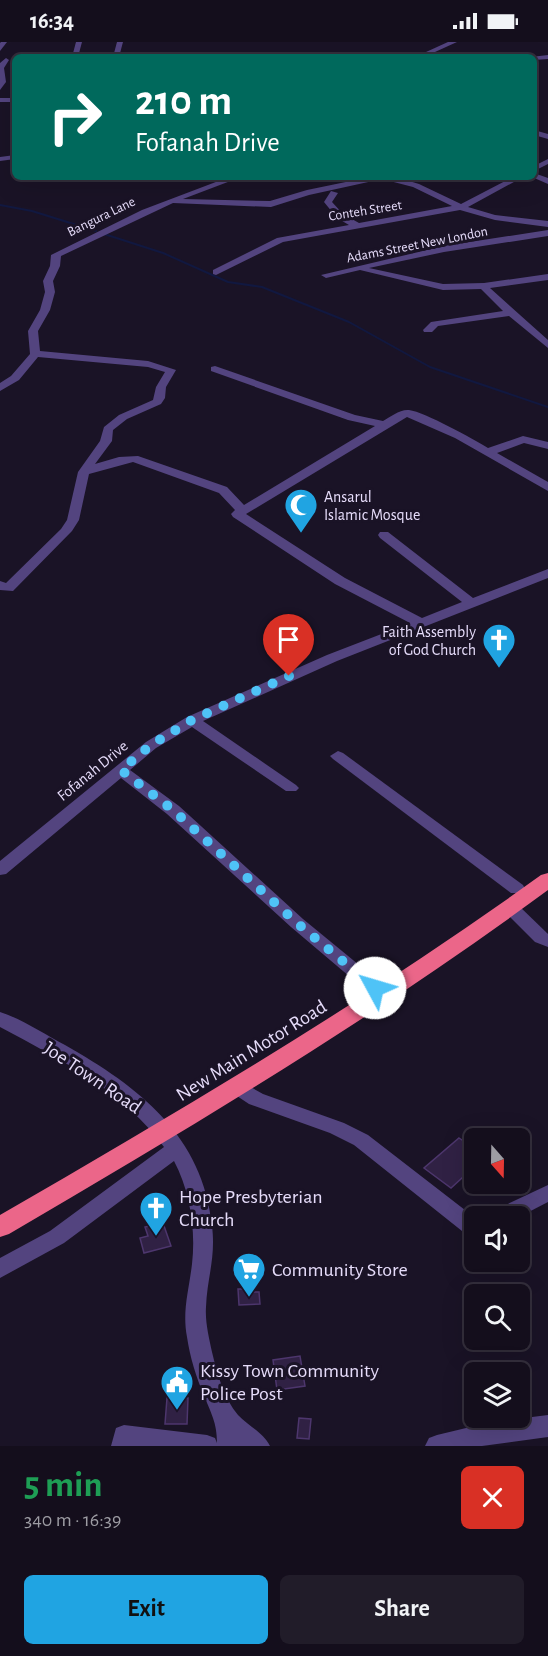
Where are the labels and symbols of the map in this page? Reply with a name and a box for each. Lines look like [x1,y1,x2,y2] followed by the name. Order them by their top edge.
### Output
[65,194,138,239] street label: Bangura Lane
[327,198,403,224] street label: Conteh Street
[345,224,489,266] street label: Adams Street New London
[283,487,319,534] mosque icon: Ansarul Islamic Mosque
[324,489,420,523] place label: Ansarul Islamic Mosque
[263,614,314,676] pin
[481,622,517,669] church icon: Faith Assembly of God Church
[382,624,476,658] place label: Faith Assembly of God Church
[54,738,131,804] street label: Fofanah Drive
[343,956,407,1020] position arrow
[173,997,330,1105] street label: New Main Motor Road
[40,1038,145,1118] street label: Joe Town Road
[464,1128,530,1194] north arrow
[179,1187,323,1230] place label: Hope Presbyterian Church
[138,1190,174,1237] church icon: Hope Presbyterian Church
[231,1251,267,1298] supermarket icon: Community Store
[272,1260,408,1280] place label: Community Store
[200,1361,379,1404] place label: Kissy Town Community Police Post
[159,1364,195,1411] public building icon: Kissy Town Community Police Post

